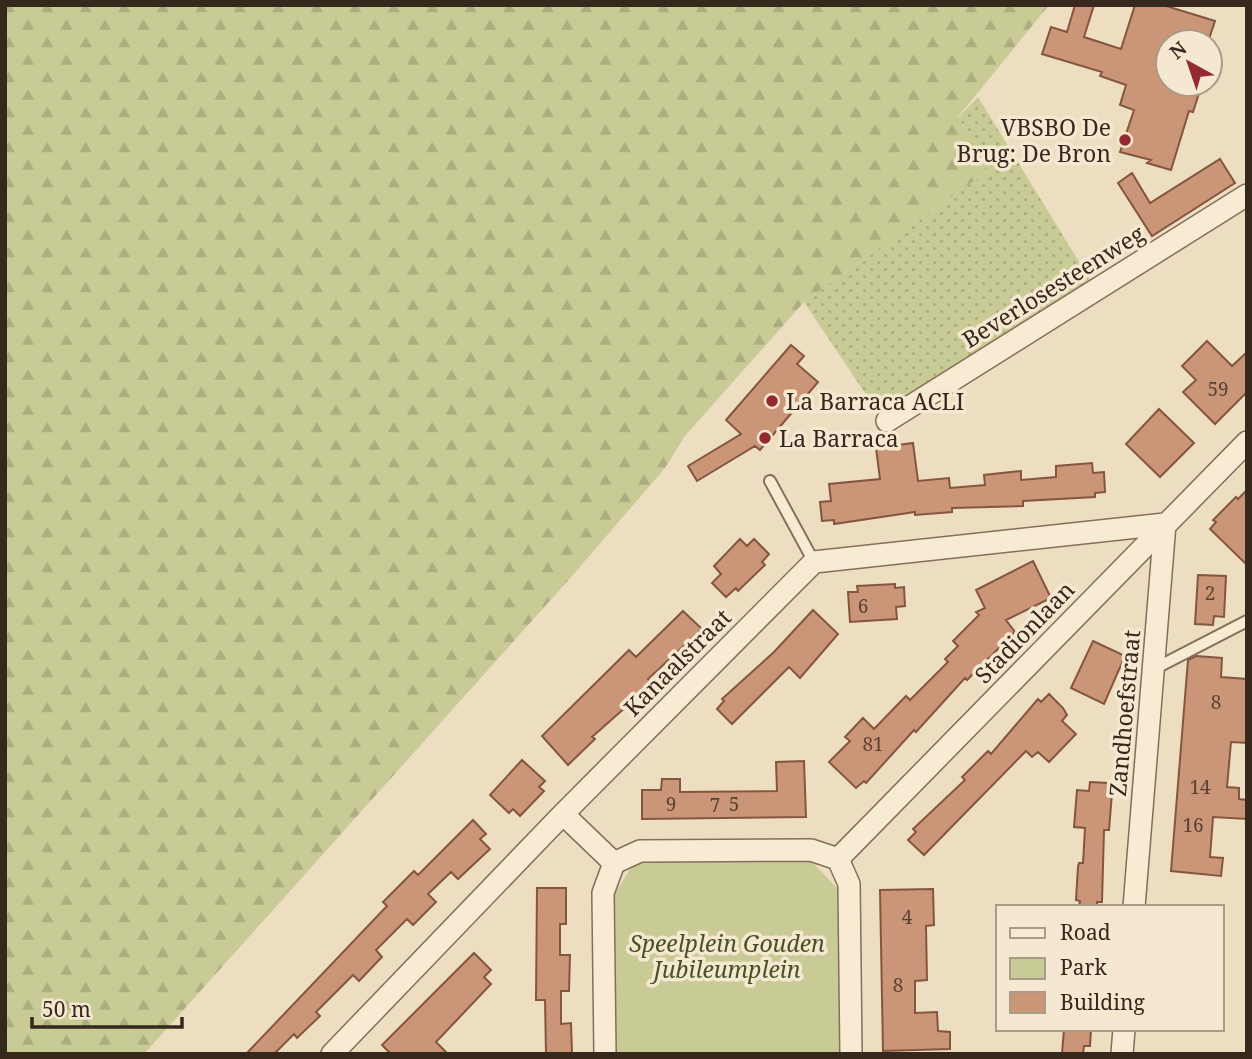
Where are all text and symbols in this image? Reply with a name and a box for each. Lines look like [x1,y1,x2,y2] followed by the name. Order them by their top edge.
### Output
[1154,28,1224,98] north arrow
[1164,35,1192,65] text: N
[957,111,1111,169] place label: VBSBO De Brug: De Bron
[1117,132,1133,148] marker: VBSBO De Brug: De Bron
[956,217,1151,355] street label: Beverlosesteenweg
[1207,376,1229,402] house number: 59
[786,385,964,417] place label: La Barraca ACLI
[764,393,780,409] marker: La Barraca ACLI
[779,422,899,454] place label: La Barraca
[757,430,773,446] marker: La Barraca
[967,574,1081,690] street label: Stadionlaan
[1205,580,1215,606] house number: 2
[858,593,868,619] house number: 6
[616,601,738,723] street label: Kanaalstraat
[1101,628,1147,798] street label: Zandhoefstraat
[1211,689,1221,715] house number: 8
[862,731,884,757] house number: 81
[1189,774,1211,800] house number: 14
[666,791,676,817] house number: 9
[729,791,739,817] house number: 5
[710,792,720,818] house number: 7
[1182,812,1204,838] house number: 16
[902,904,913,930] house number: 4
[996,905,1224,1031] legend
[1060,918,1111,946] text: Road
[629,927,825,985] park label: Speelplein Gouden Jubileumplein
[1060,953,1107,981] text: Park
[893,972,903,998] house number: 8
[32,986,182,1030] scale bar
[1060,988,1145,1016] text: Building
[42,995,91,1023] text: 50 m

